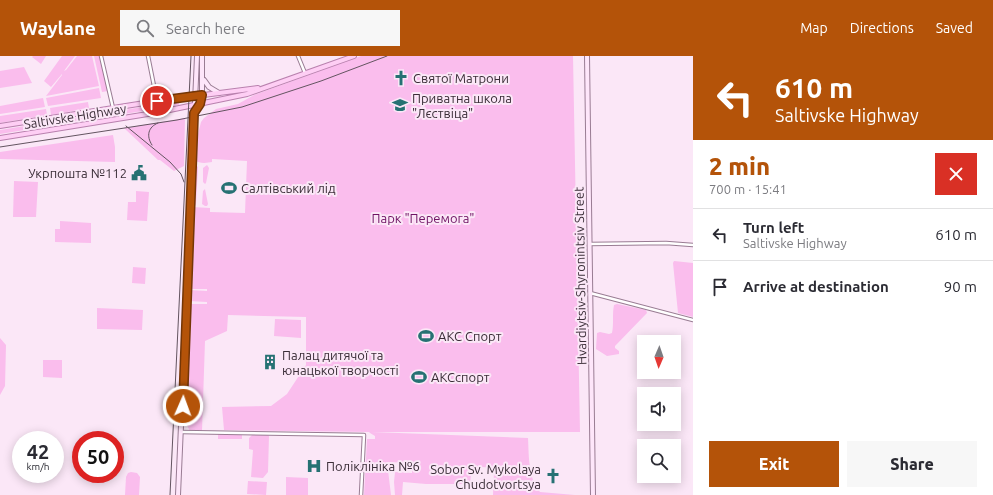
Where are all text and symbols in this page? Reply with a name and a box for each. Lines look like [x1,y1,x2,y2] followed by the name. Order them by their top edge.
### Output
[120,10,400,46] search box
[20,17,96,39] text: Waylane
[134,17,156,39] icon: search
[166,20,245,37] text: Search here
[800,20,828,36] text: Map
[850,20,914,36] text: Directions
[936,20,973,36] text: Saved
[392,69,410,87] church icon: Святої Матрони
[413,71,509,85] place label: Святої Матрони
[709,72,761,124] icon: left
[775,72,853,103] text: 610 m
[140,84,174,118] pin
[146,90,168,112] icon: arrive
[412,91,512,120] place label: Приватна школа "Лєствіца"
[391,96,409,114] school or university icon: Приватна школа "Лєствіца"
[23,101,127,131] street label: Saltivske Highway
[775,105,919,125] text: Saltivske Highway
[709,153,770,180] text: 2 min
[935,153,977,195] button: close
[130,164,148,182] public building icon: Укрпошта №112
[28,166,127,180] place label: Укрпошта №112
[220,179,238,197] sports icon: Салтівський лід
[241,181,336,195] place label: Салтівський лід
[709,182,787,196] text: 700 m · 15:41
[571,187,589,365] street label: Hvardiytsiv-Shyronintsiv Street
[371,211,475,225] park label: Парк "Перемога"
[743,219,804,236] text: Turn left
[709,224,731,246] icon: left
[935,226,977,243] text: 610 m
[743,236,847,250] text: Saltivske Highway
[709,276,731,298] icon: arrive
[743,278,889,295] text: Arrive at destination
[944,278,977,295] text: 90 m
[417,327,435,345] sports icon: АКС Спорт
[438,329,502,343] place label: АКС Спорт
[637,335,681,379] north arrow
[637,335,681,483] map controls
[282,348,399,377] place label: Палац дитячої та юнацької творчості
[261,353,279,371] building icon: Палац дитячої та юнацької творчості
[410,368,428,386] sports icon: АКСспорт
[431,370,490,384] place label: АКСспорт
[162,385,204,427] position arrow
[637,387,681,431] button: sound
[72,431,124,483] speed limit sign: 50
[637,439,681,483] button: search
[27,440,49,463] text: 42
[709,441,839,487] button: Exit
[847,441,977,487] button: Share
[305,457,323,475] hospital icon: Поліклініка №6
[326,459,420,473] place label: Поліклініка №6
[26,461,50,472] text: km/h
[430,462,541,491] place label: Sobor Sv. Mykolaya Chudotvortsya
[544,467,562,485] church icon: Sobor Sv. Mykolaya Chudotvortsya

